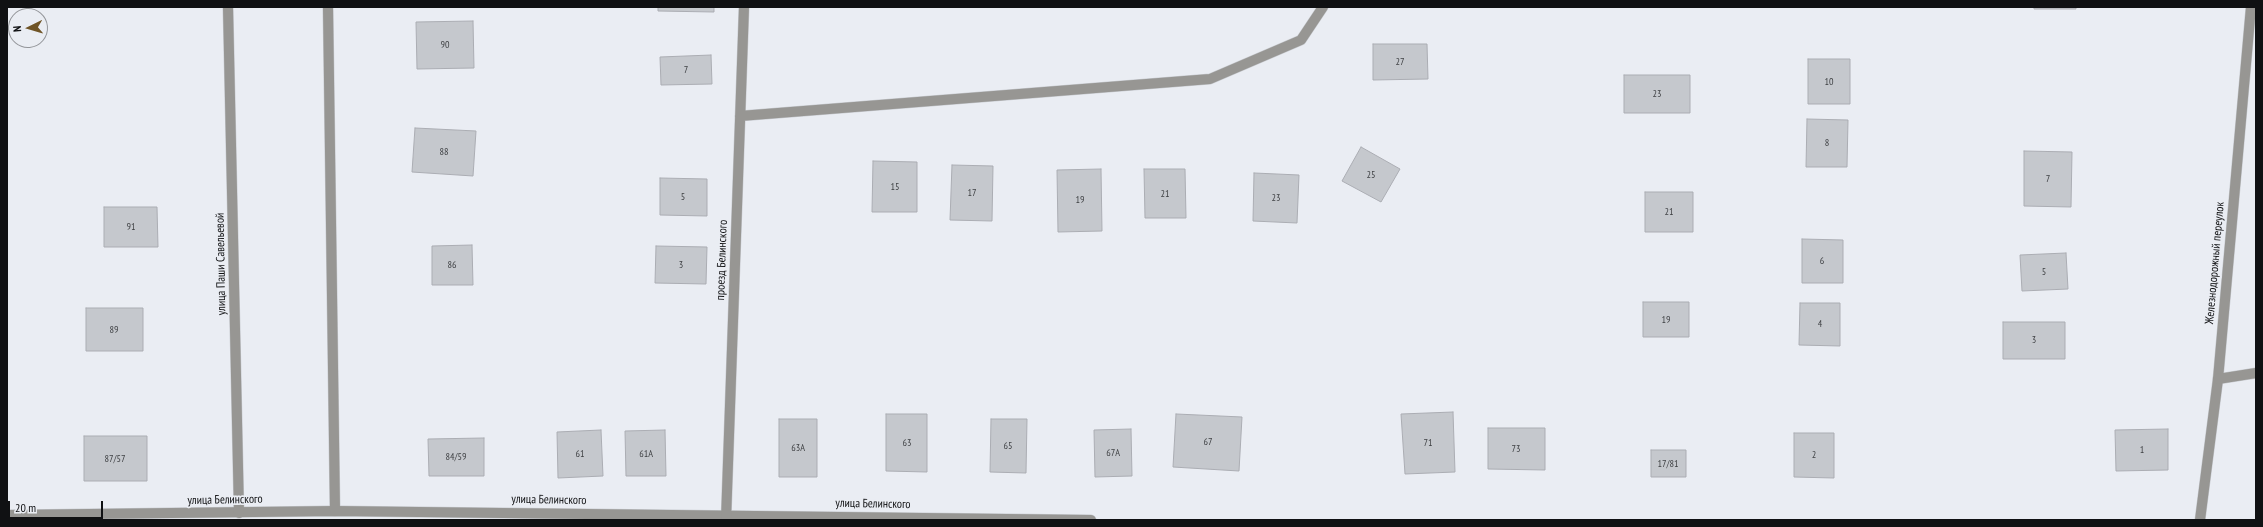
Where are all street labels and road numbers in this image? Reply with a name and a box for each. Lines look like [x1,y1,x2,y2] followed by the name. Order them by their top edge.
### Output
[2202,201,2228,325] street label: Железнодорожный переулок
[213,213,229,315] street label: улица Паши Савельевой
[713,219,731,301] street label: проезд Белинского
[187,492,263,508] street label: улица Белинского
[511,492,587,508] street label: улица Белинского
[835,496,911,512] street label: улица Белинского

